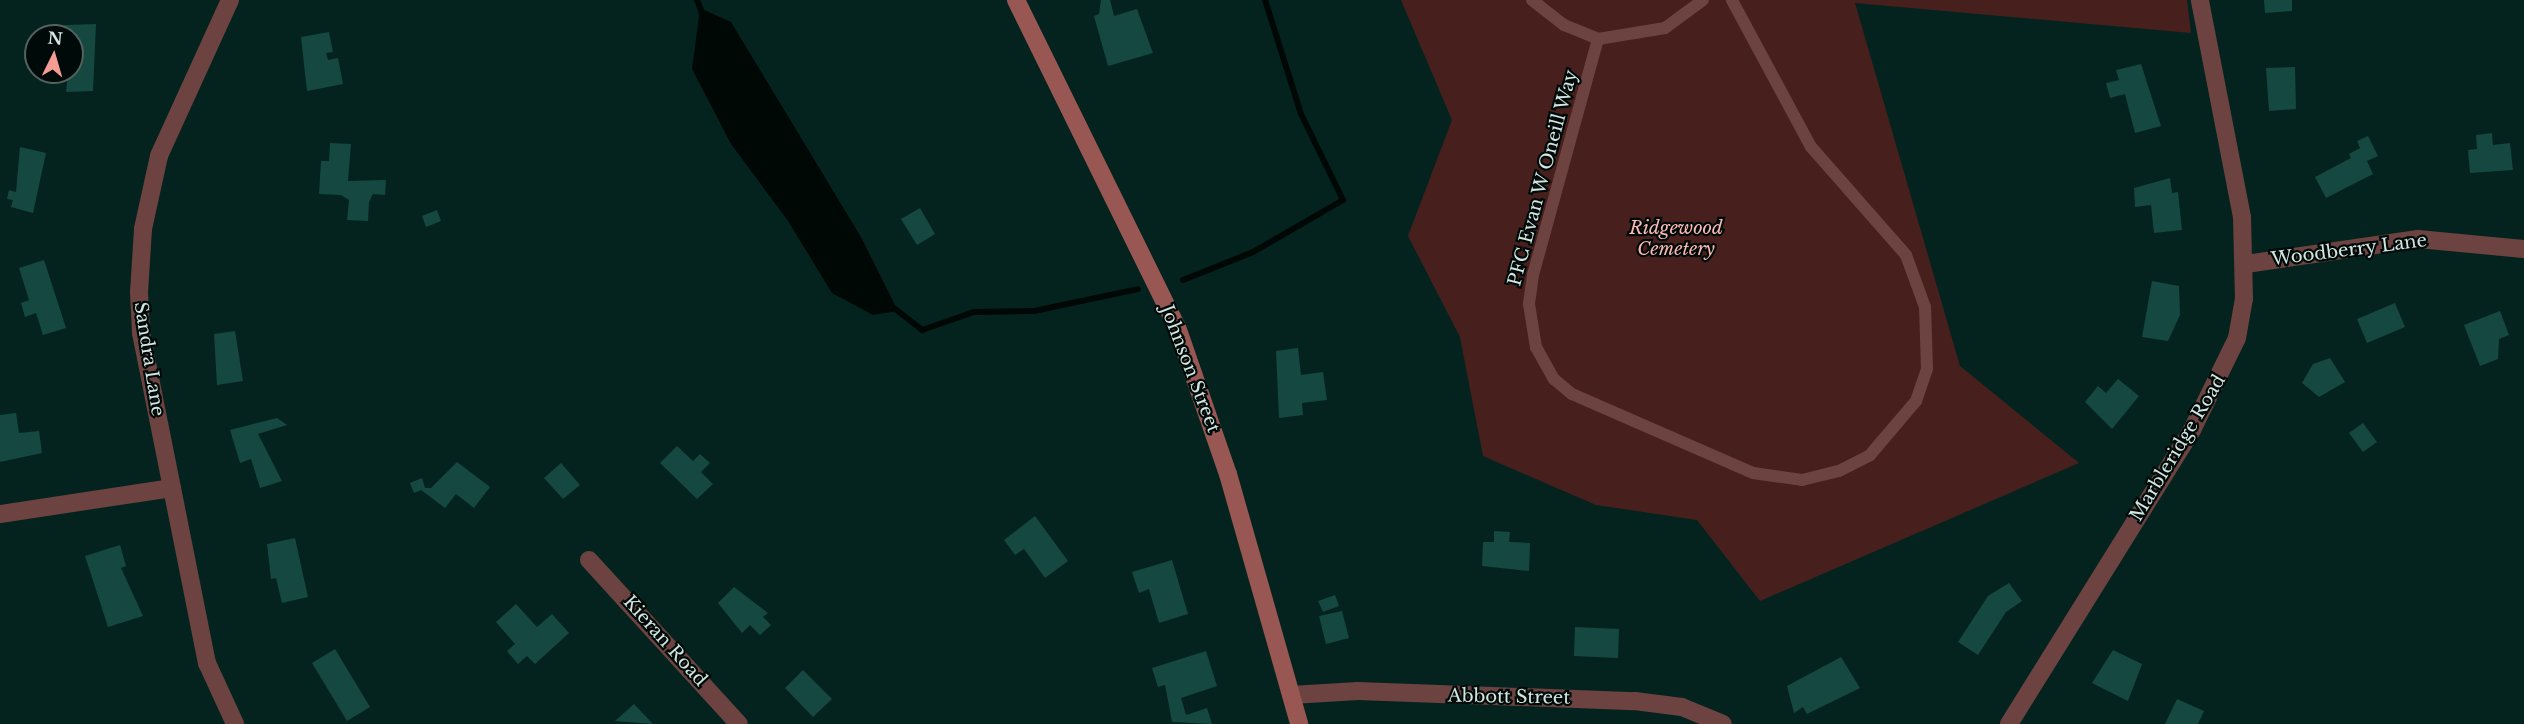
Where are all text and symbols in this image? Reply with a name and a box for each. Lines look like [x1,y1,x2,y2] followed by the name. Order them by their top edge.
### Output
[24,24,84,84] north arrow
[47,27,64,49] text: N
[1503,67,1583,289] street label: PFC Evan W Oneill Way
[1629,218,1723,260] park label: Ridgewood Cemetery
[2270,230,2428,270] street label: Woodberry Lane
[129,300,169,418] street label: Sandra Lane
[1156,302,1224,436] street label: Johnson Street
[2126,371,2230,525] street label: Marbleridge Road
[619,591,711,691] street label: Kieran Road
[1448,685,1570,709] street label: Abbott Street

